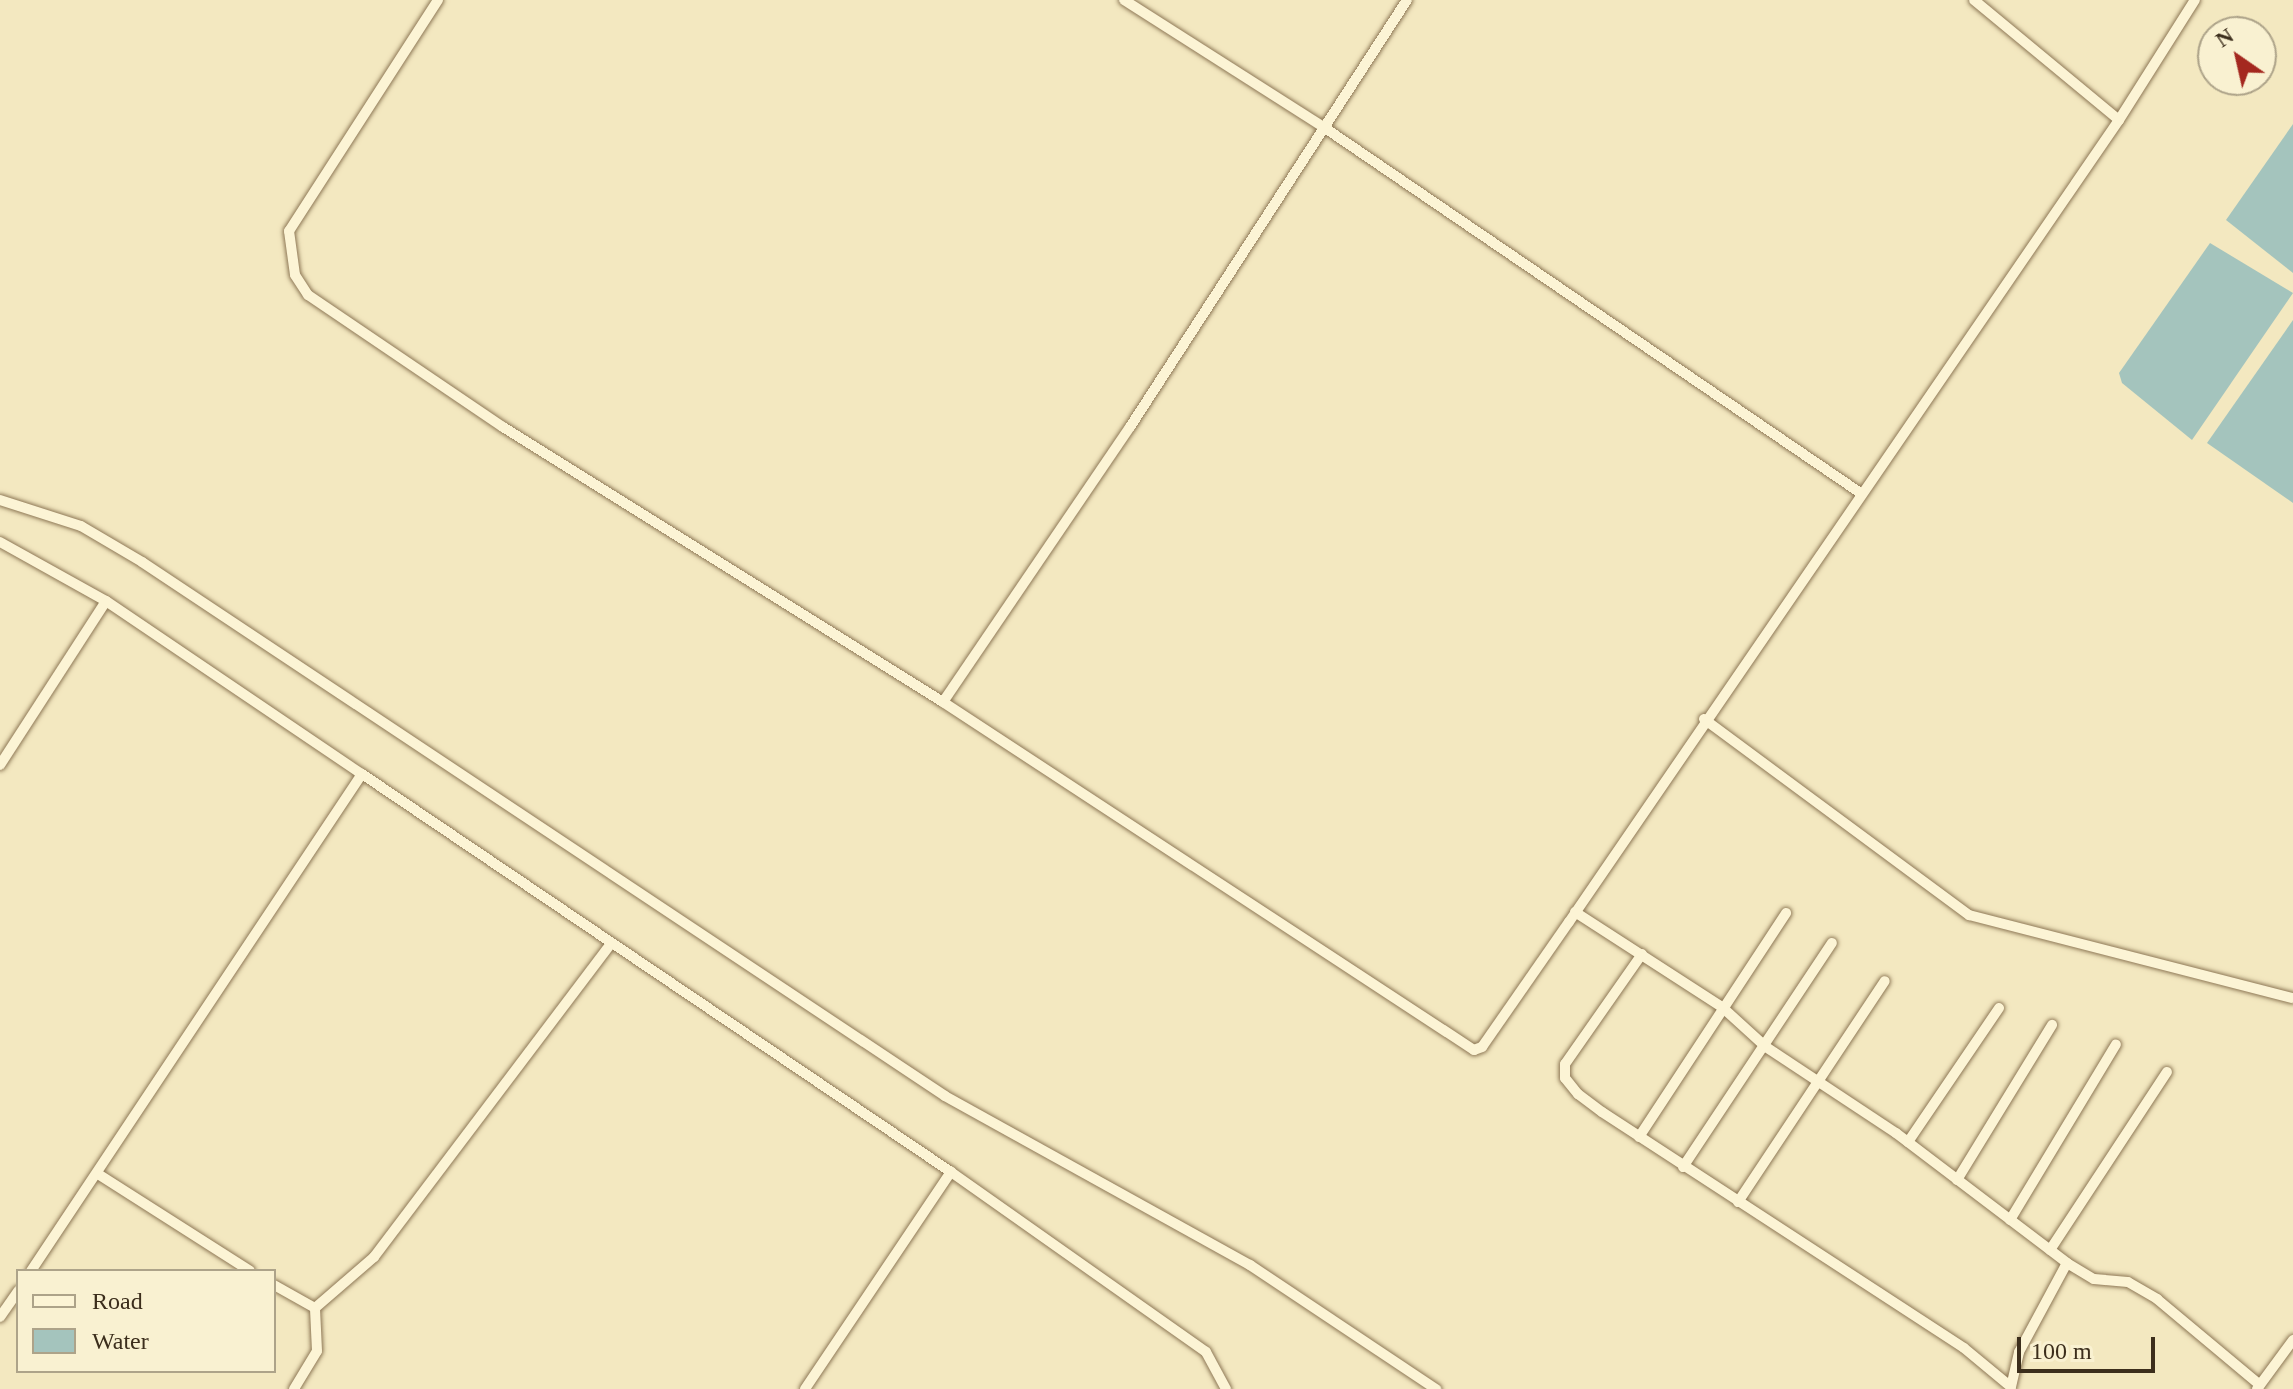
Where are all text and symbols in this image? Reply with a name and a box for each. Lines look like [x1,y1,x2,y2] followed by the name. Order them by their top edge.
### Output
[2197,16,2277,96] north arrow
[2211,23,2238,52] text: N
[16,1269,276,1373] legend
[92,1288,143,1314] text: Road
[2021,1321,2159,1371] scale bar
[92,1328,149,1354] text: Water
[2031,1338,2092,1364] text: 100 m

